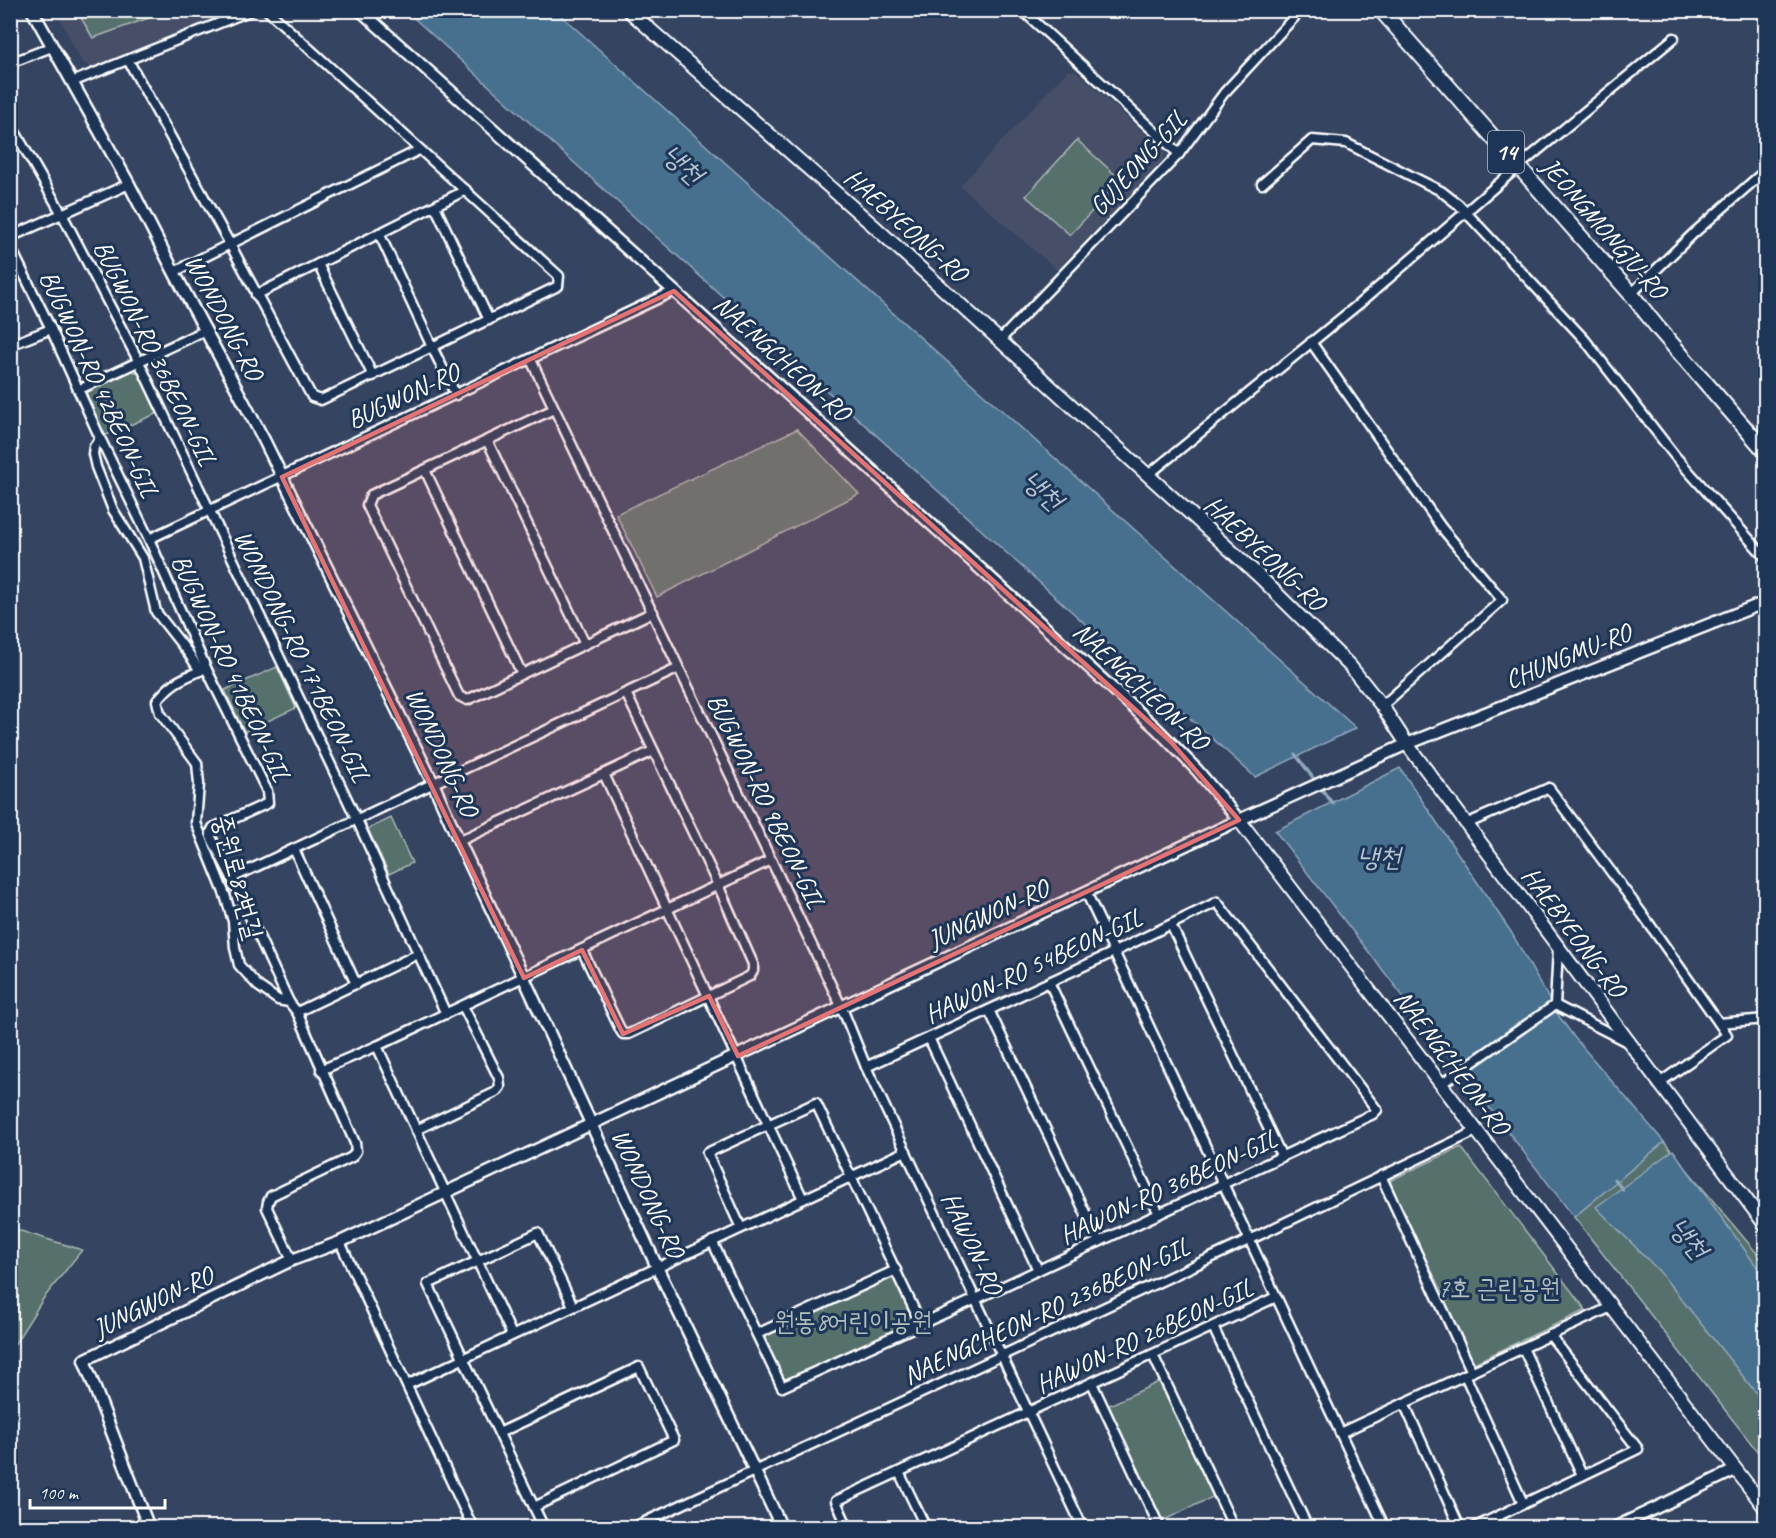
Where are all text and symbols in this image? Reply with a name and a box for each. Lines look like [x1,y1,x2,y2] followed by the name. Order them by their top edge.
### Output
[1082,103,1194,222] street label: GUJEONG-GIL
[1488,131,1524,173] road number: 14
[655,137,712,193] water label: 냉천
[1532,149,1676,308] street label: JEONGMONGJU-RO
[837,161,977,291] street label: HAEBYEONG-RO
[86,235,224,472] street label: BUGWON-RO 36BEON-GIL
[177,248,272,388] street label: WONDONG-RO
[32,265,166,504] street label: BUGWON-RO 42BEON-GIL
[707,288,860,430] street label: NAENGCHEON-RO
[342,354,467,436] street label: BUGWON-RO
[1015,463,1072,519] water label: 냉천
[1197,488,1335,620] street label: HAEBYEONG-RO
[227,525,378,788] street label: WONDONG-RO 171BEON-GIL
[164,549,298,788] street label: BUGWON-RO 41BEON-GIL
[1066,615,1218,759] street label: NAENGCHEON-RO
[1500,615,1639,696] street label: CHUNGMU-RO
[398,683,487,824] street label: WONDONG-RO
[700,688,833,915] street label: BUGWON-RO 9BEON-GIL
[205,811,271,943] street label: 중원로82번길
[1357,840,1403,874] water label: 냉천
[1514,860,1636,1006] street label: HAEBYEONG-RO
[921,870,1056,957] street label: JUNGWON-RO
[919,901,1148,1031] street label: HAWON-RO 54BEON-GIL
[1387,983,1519,1144] street label: NAENGCHEON-RO
[1054,1122,1283,1252] street label: HAWON-RO 36BEON-GIL
[604,1124,693,1265] street label: WONDONG-RO
[934,1187,1011,1302] street label: HAWON-RO
[1662,1210,1717,1267] water label: 냉천
[898,1230,1195,1392] street label: NAENGCHEON-RO 236BEON-GIL
[86,1257,221,1346] street label: JUNGWON-RO
[1030,1271,1259,1401] street label: HAWON-RO 26BEON-GIL
[1438,1272,1560,1305] park label: 7호 근린공원
[774,1305,932,1338] park label: 원동8어린이공원
[30,1472,165,1510] scale bar
[39,1482,80,1504] text: 100 m

